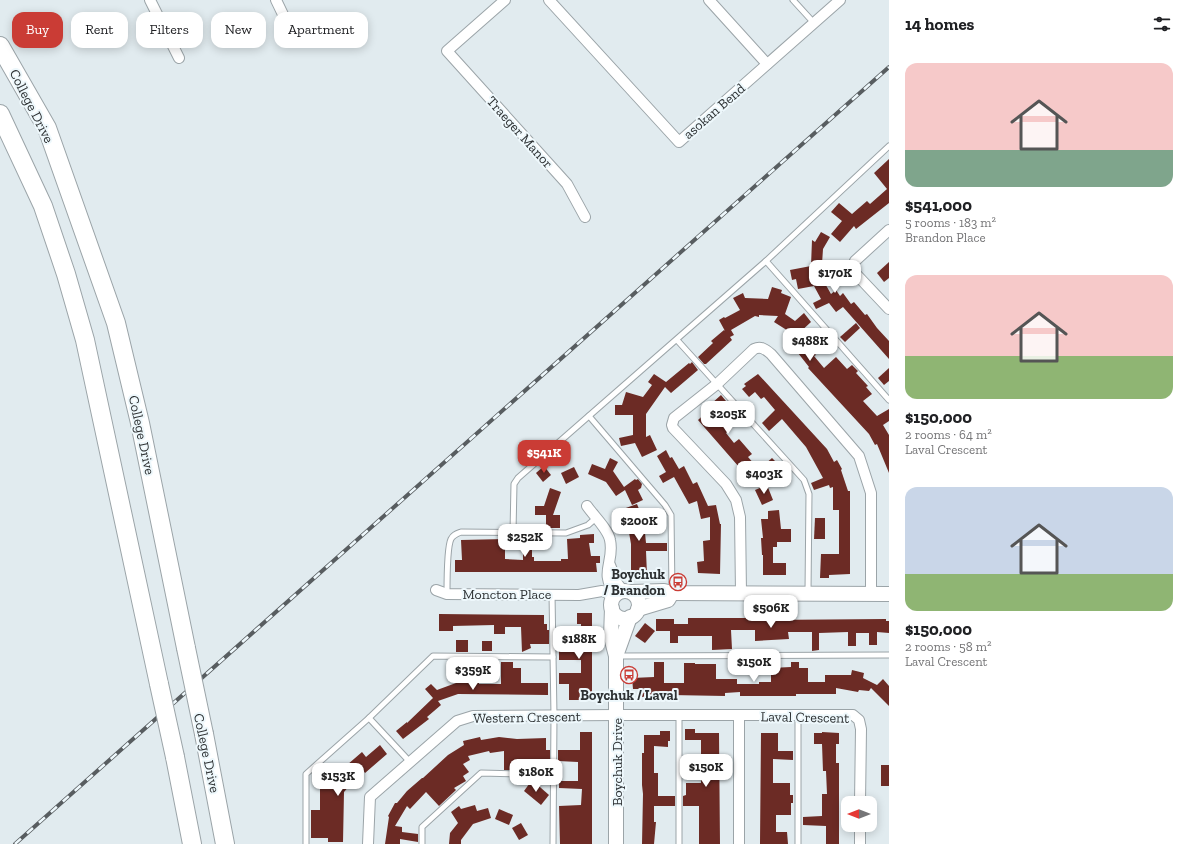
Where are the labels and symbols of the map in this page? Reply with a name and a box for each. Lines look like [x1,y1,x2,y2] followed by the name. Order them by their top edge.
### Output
[6,66,58,146] street label: College Drive
[680,80,749,143] street label: asokan Bend
[483,93,556,172] street label: Traeger Manor
[807,260,863,294] pin: $170K
[782,328,838,362] pin: $488K
[125,394,158,477] street label: College Drive
[700,401,756,435] pin: $205K
[516,440,572,474] pin: $541K
[736,461,792,495] pin: $403K
[611,508,667,542] pin: $200K
[497,524,553,558] pin: $252K
[603,566,666,599] place label: Boychuk / Brandon
[668,572,688,592] bus stop icon: Boychuk / Brandon
[463,586,552,603] street label: Moncton Place
[743,595,799,629] pin: $506K
[551,626,607,660] pin: $188K
[726,649,782,683] pin: $150K
[445,657,501,691] pin: $359K
[619,665,639,685] bus stop icon: Boychuk / Laval
[580,687,678,704] place label: Boychuk / Laval
[473,708,582,727] street label: Western Crescent
[760,708,850,727] street label: Laval Crescent
[190,712,223,795] street label: College Drive
[609,718,626,806] street label: Boychuk Drive
[678,754,734,788] pin: $150K
[508,759,564,793] pin: $180K
[310,763,366,797] pin: $153K
[841,796,877,832] north arrow

